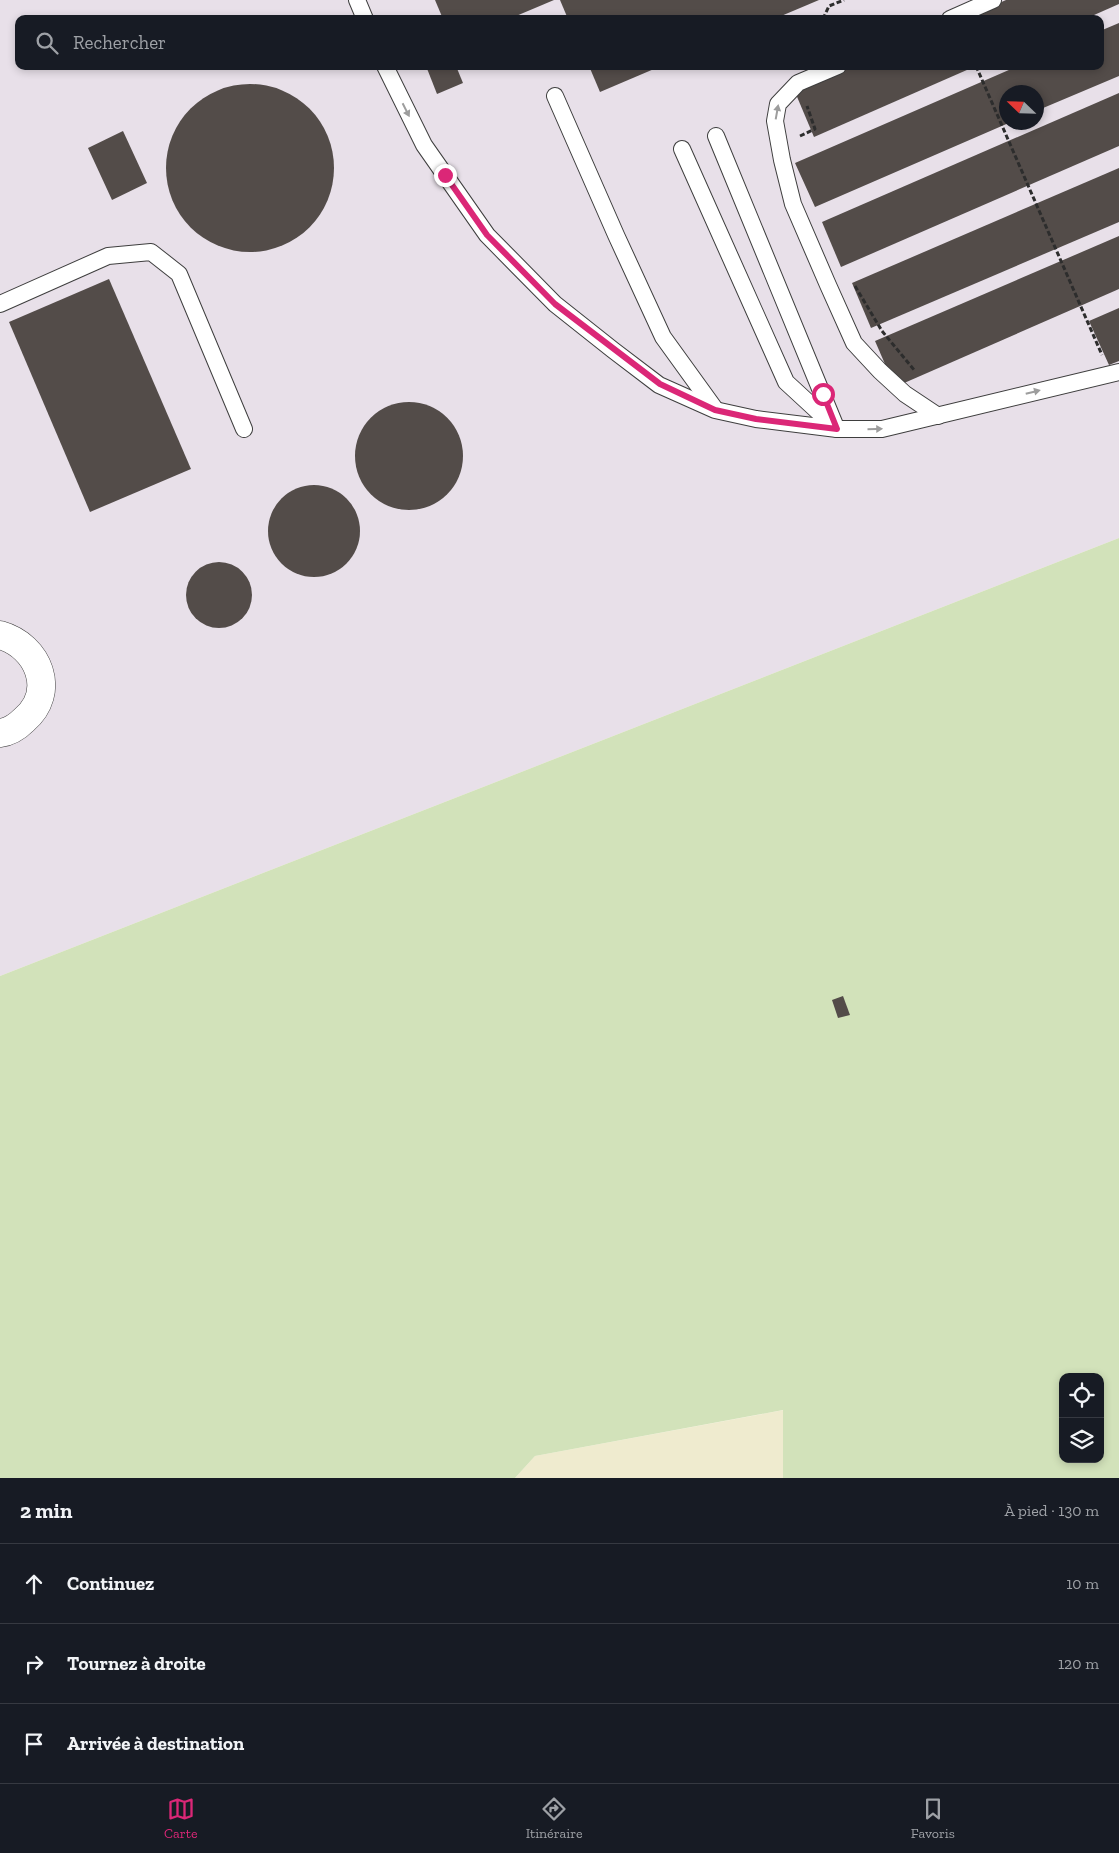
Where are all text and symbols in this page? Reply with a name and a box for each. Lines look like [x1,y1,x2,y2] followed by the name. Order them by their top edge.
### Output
[15,15,1104,70] search box
[33,29,61,57] icon: search
[73,31,166,54] text: Rechercher
[999,85,1044,130] north arrow
[402,103,410,117] one-way arrow
[773,104,781,120] one-way arrow
[434,164,457,187] route end
[812,383,835,406] route start
[1025,388,1040,396] one-way arrow
[867,424,883,432] one-way arrow
[1059,1373,1104,1463] map controls
[1059,1373,1104,1418] button: locate
[1059,1418,1104,1463] button: layers
[20,1498,72,1523] text: 2 min
[1005,1501,1099,1520] text: À pied · 130 m
[20,1570,48,1598] icon: ahead
[67,1572,154,1595] text: Continuez
[1066,1574,1099,1593] text: 10 m
[20,1650,48,1678] icon: right
[67,1652,206,1675] text: Tournez à droite
[1058,1654,1099,1673] text: 120 m
[20,1730,48,1758] icon: arrive
[67,1732,244,1755] text: Arrivée à destination
[164,1795,198,1842] tab: Carte
[526,1795,583,1842] tab: Itinéraire
[911,1795,955,1842] tab: Favoris

